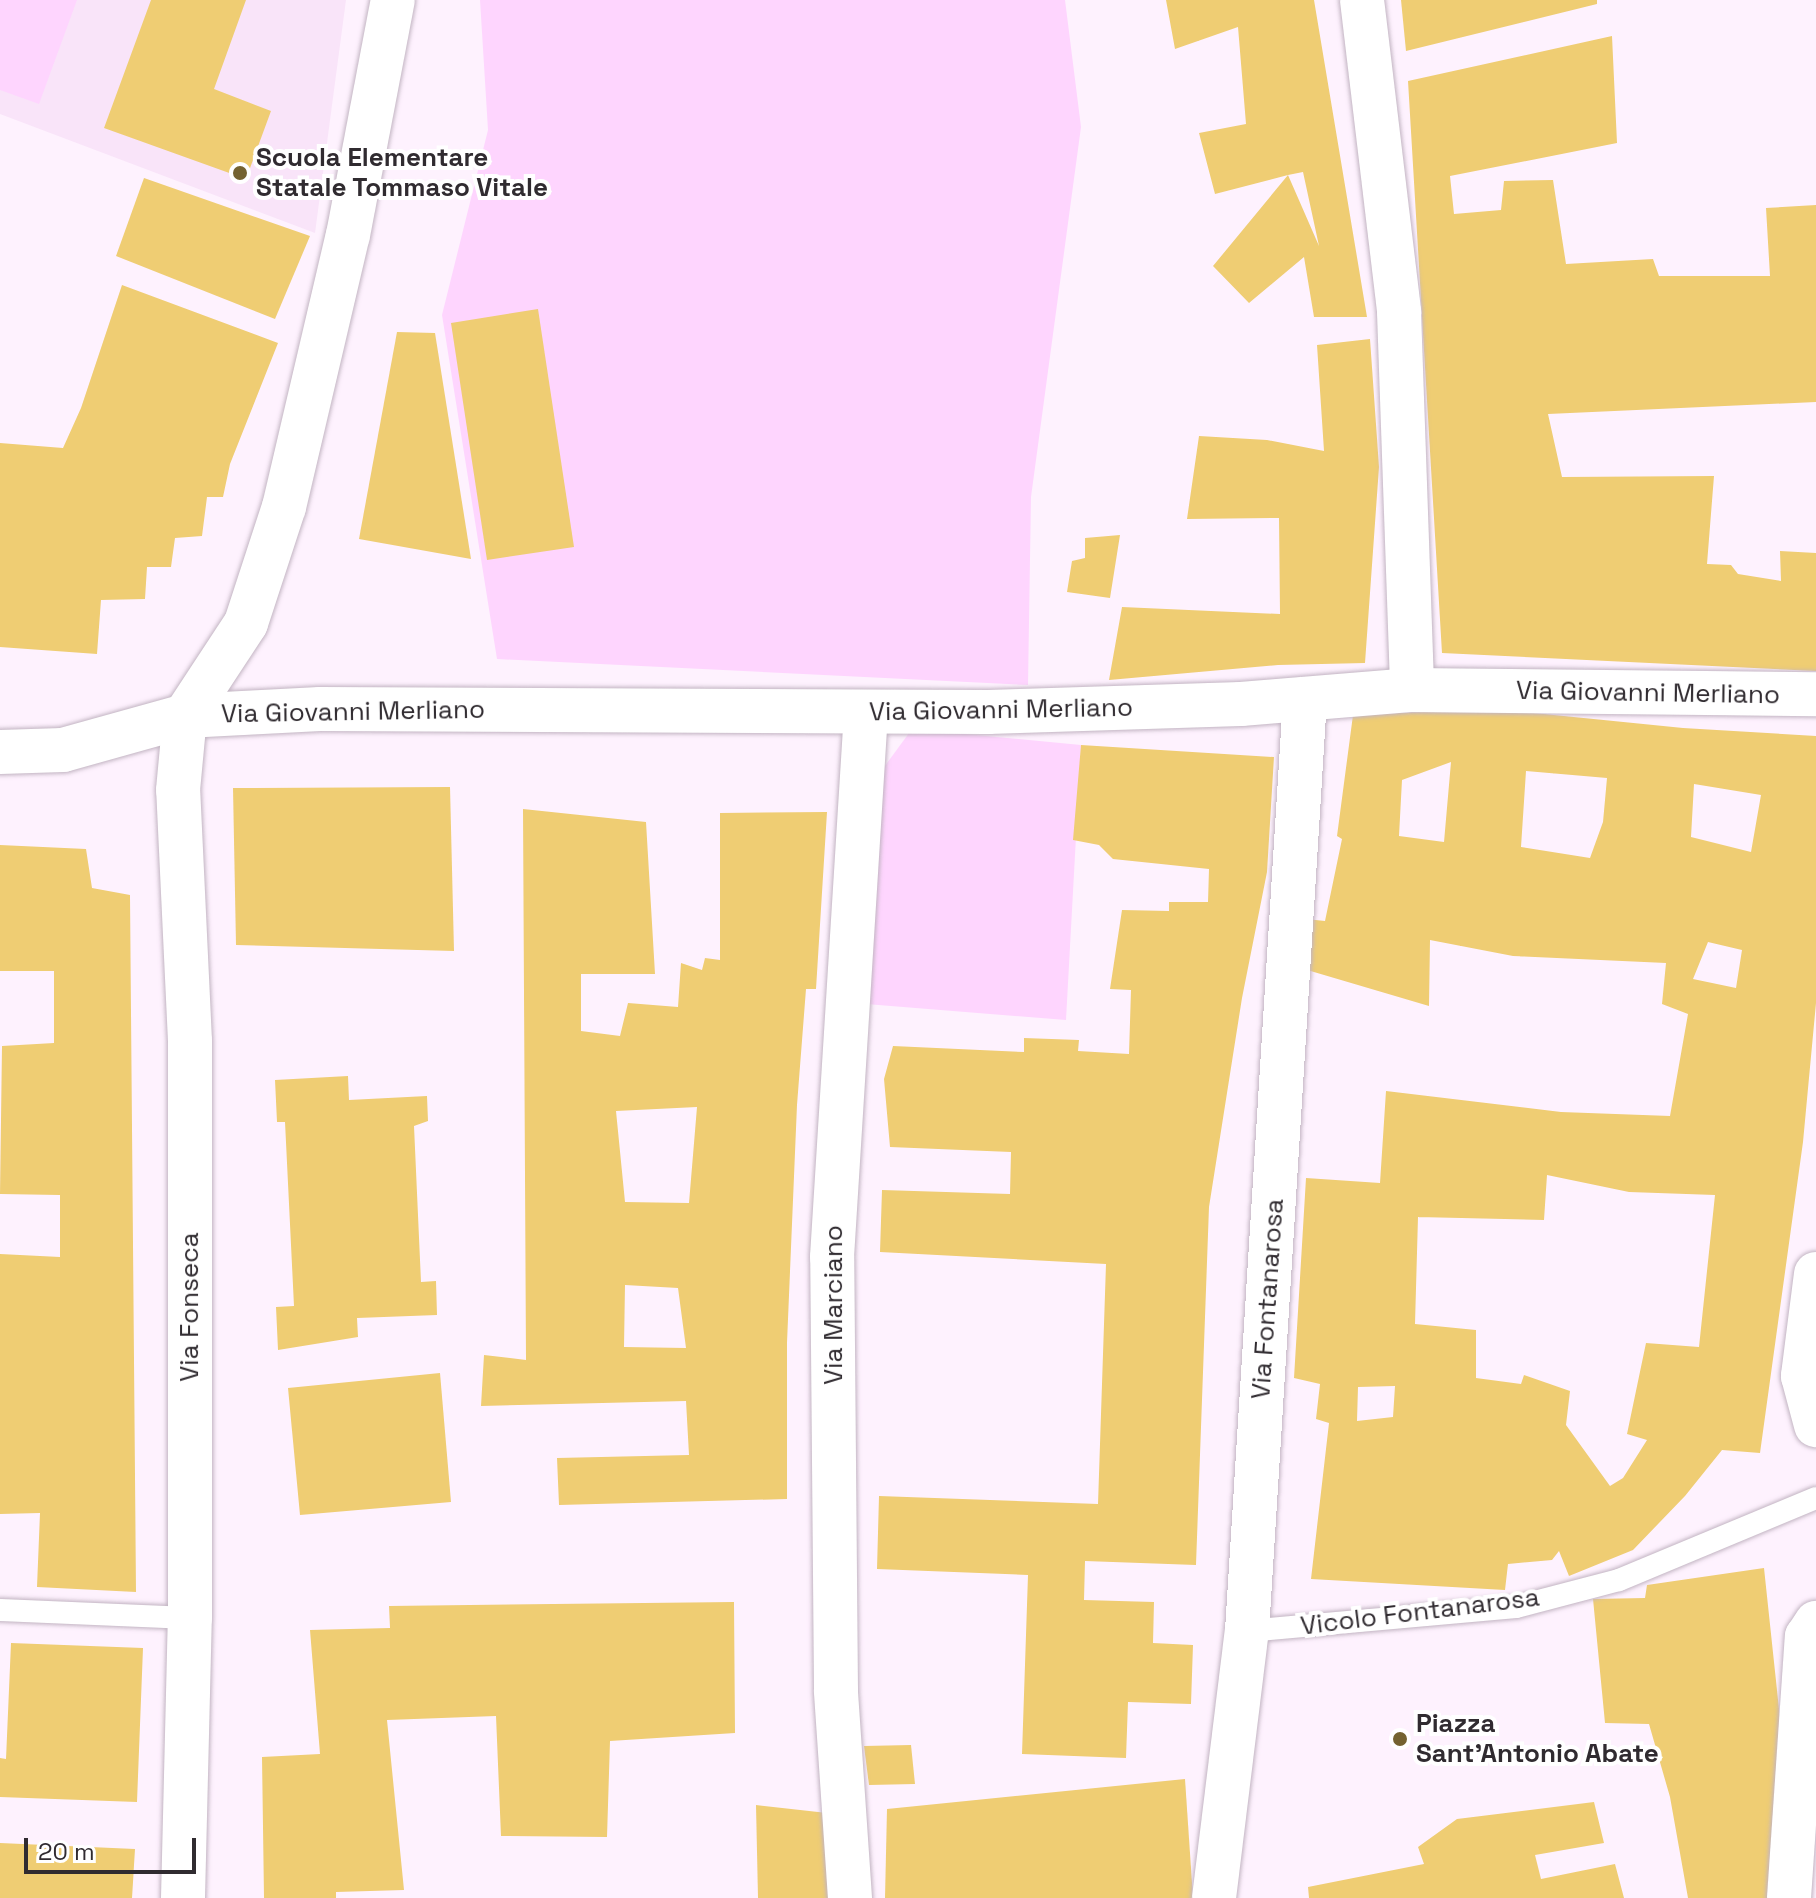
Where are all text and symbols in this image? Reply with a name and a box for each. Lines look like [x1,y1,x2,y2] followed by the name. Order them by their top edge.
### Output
[256,142,549,204] place label: Scuola Elementare Statale Tommaso Vitale
[231,164,249,182] marker: Scuola Elementare Statale Tommaso Vitale
[1516,675,1780,711] street label: Via Giovanni Merliano
[869,692,1133,728] street label: Via Giovanni Merliano
[221,694,485,730] street label: Via Giovanni Merliano
[1245,1198,1291,1400] street label: Via Fontanarosa
[818,1225,850,1385] street label: Via Marciano
[174,1232,206,1382] street label: Via Fonseca
[1299,1582,1541,1642] street label: Vicolo Fontanarosa
[1416,1708,1659,1770] place label: Piazza Sant'Antonio Abate
[1391,1730,1409,1748] marker: Piazza Sant'Antonio Abate
[28,1822,200,1872] scale bar
[38,1836,95,1867] text: 20 m

